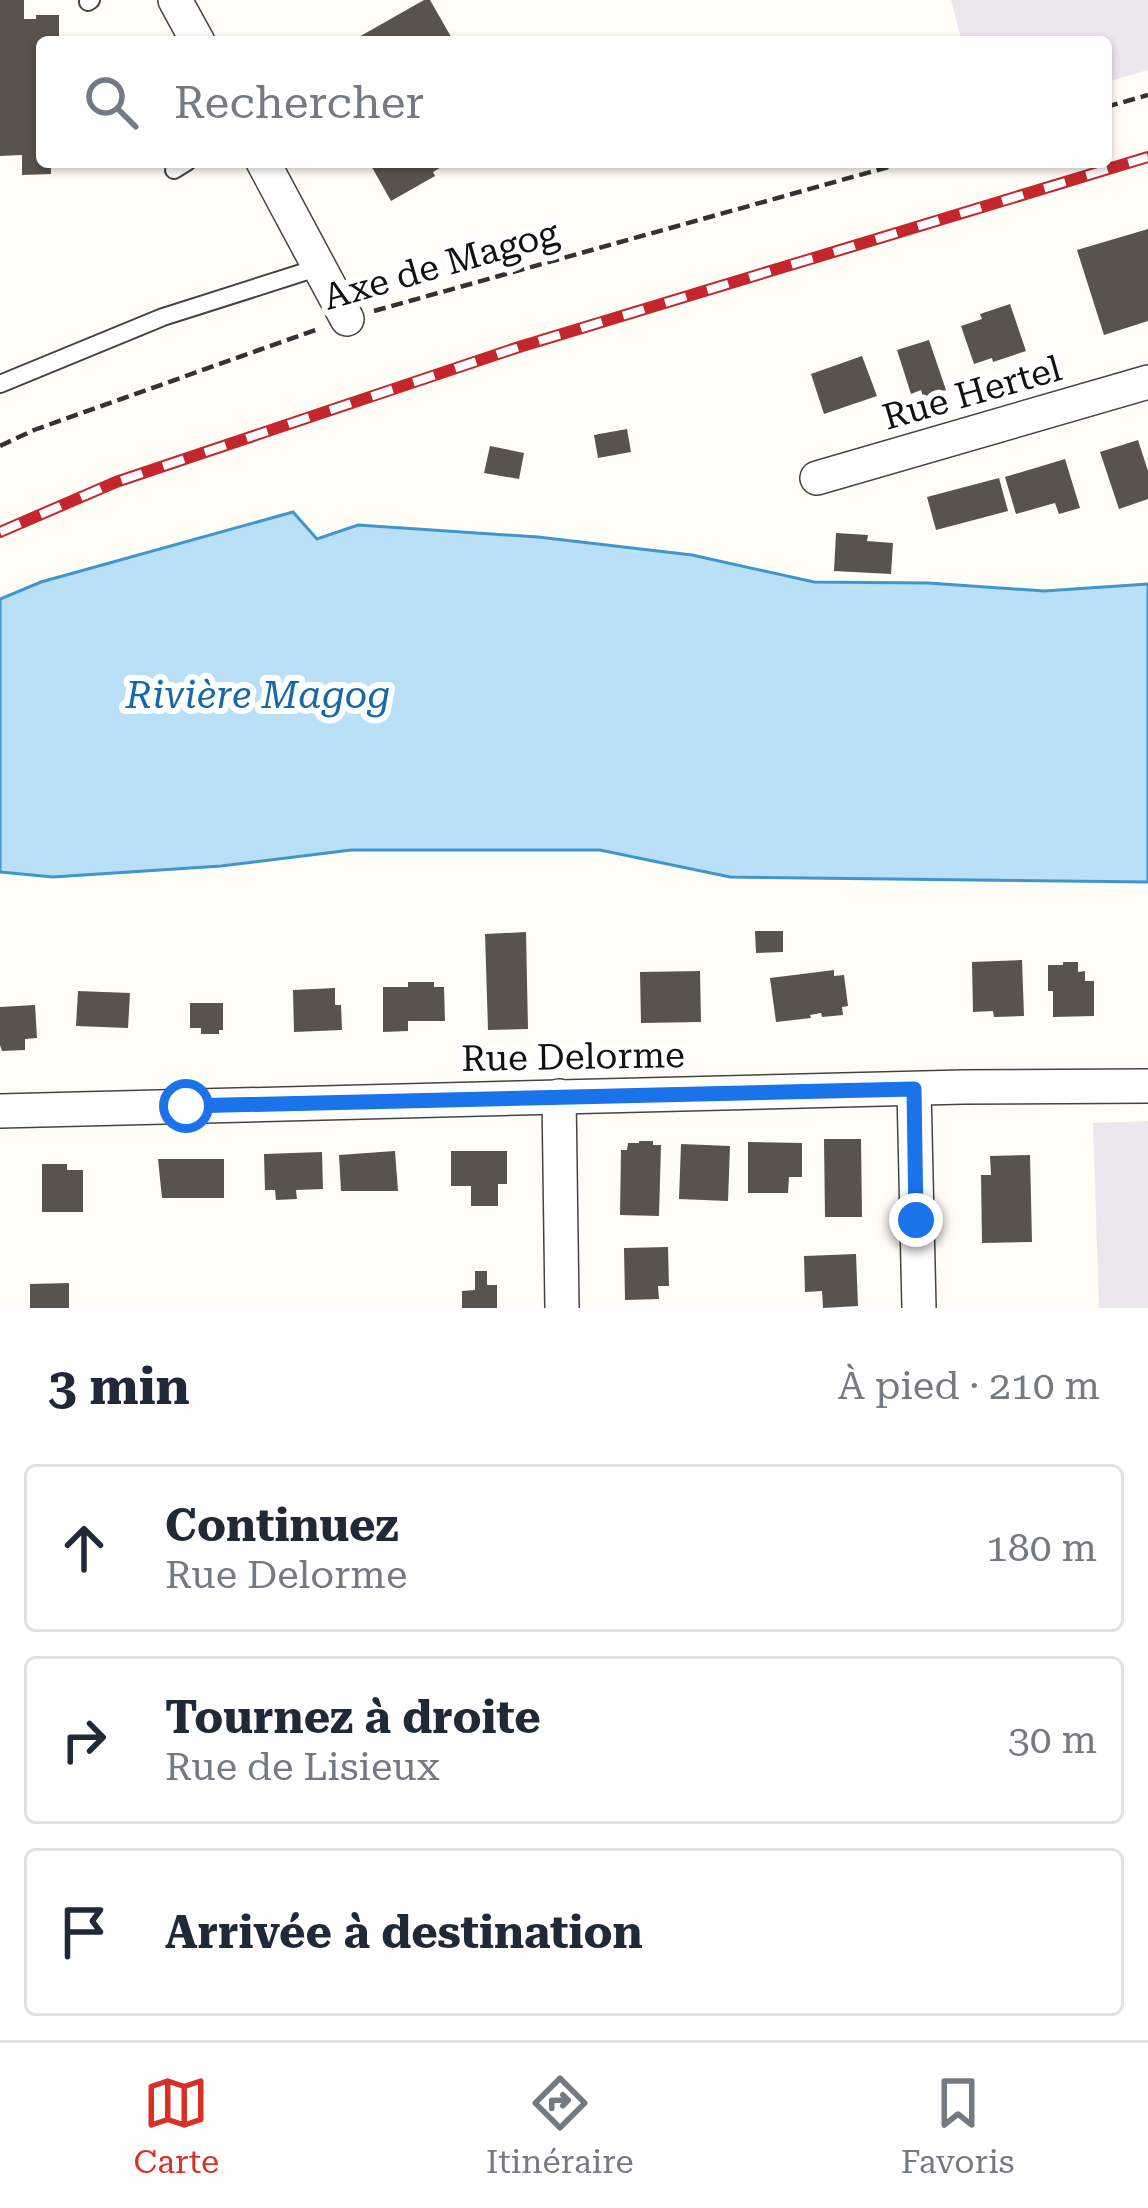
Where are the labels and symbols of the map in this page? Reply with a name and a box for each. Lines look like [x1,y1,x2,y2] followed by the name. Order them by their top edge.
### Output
[319,211,564,319] street label: Axe de Magog
[878,347,1066,439] street label: Rue Hertel
[125,672,390,718] water label: Rivière Magog
[461,1034,685,1080] street label: Rue Delorme
[159,1079,213,1133] route start
[889,1193,943,1247] route end

